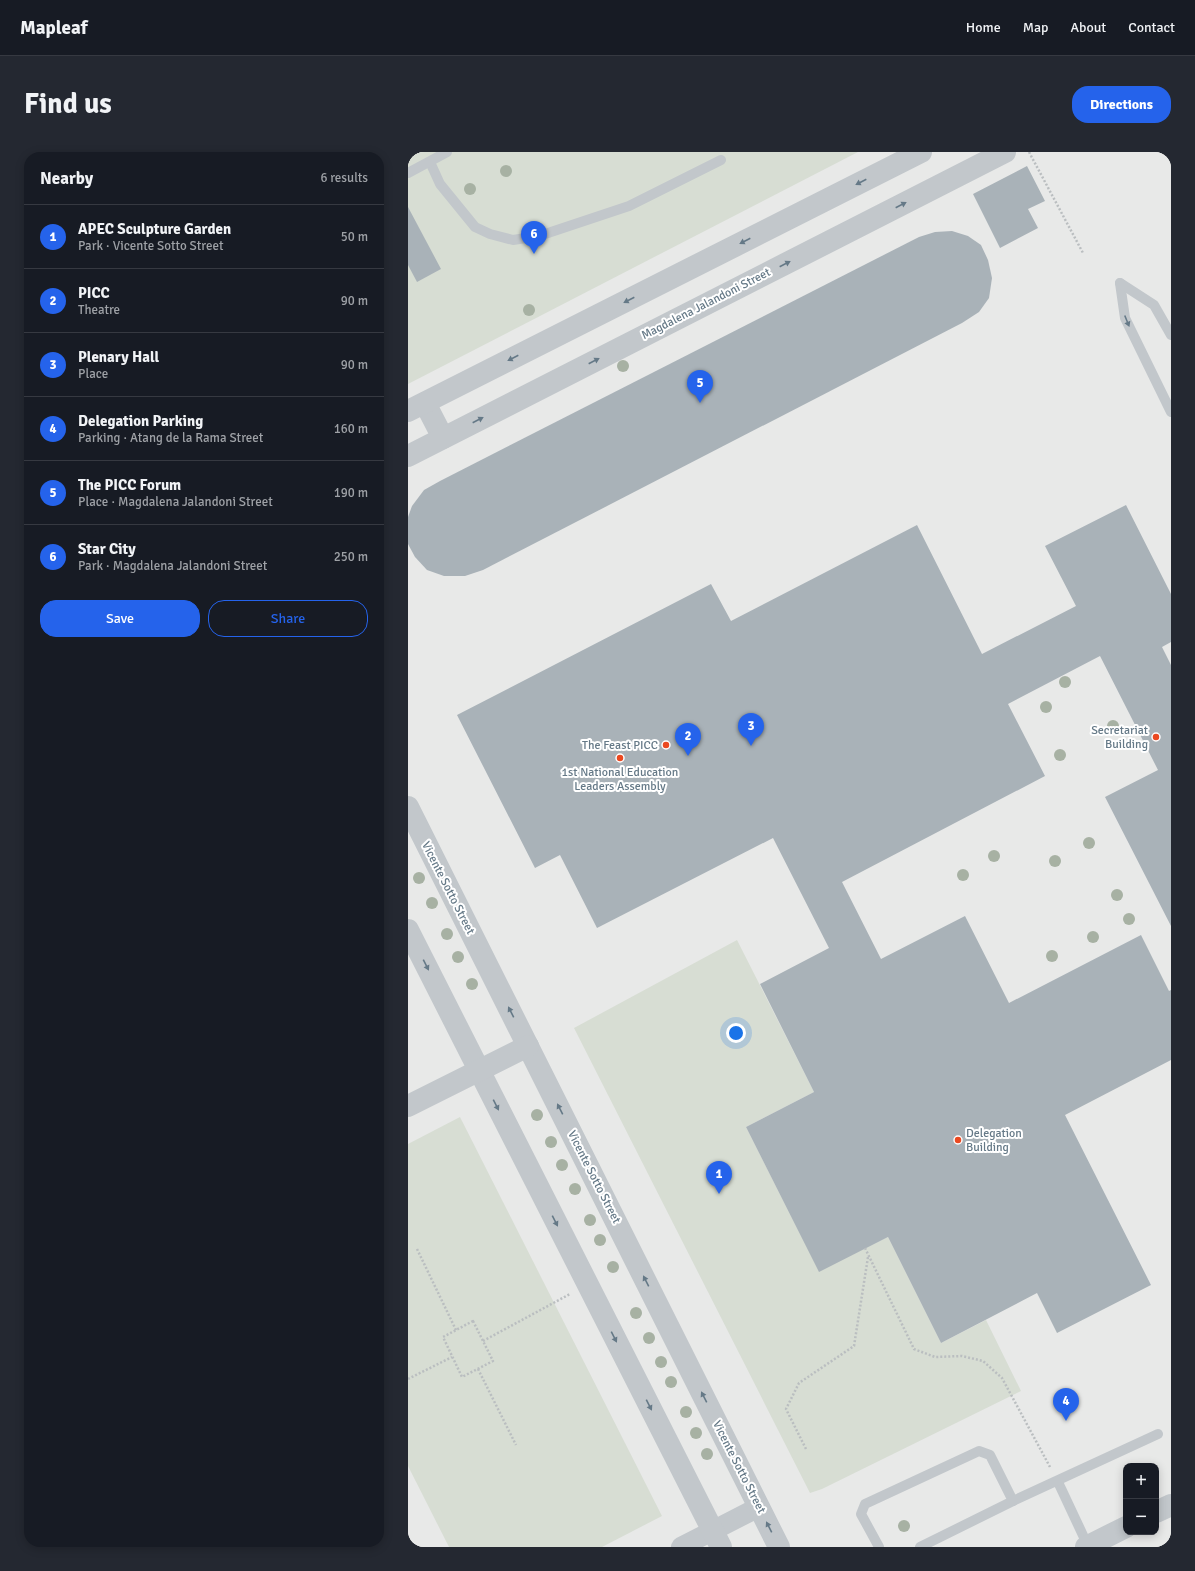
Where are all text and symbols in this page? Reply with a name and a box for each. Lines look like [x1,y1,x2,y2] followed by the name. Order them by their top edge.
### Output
[20,16,88,40] text: Mapleaf
[966,19,1001,36] text: Home
[1023,19,1048,36] text: Map
[1070,19,1106,36] text: About
[1128,19,1175,36] text: Contact
[1072,86,1171,123] button: Directions
[24,87,112,121] text: Find us
[40,168,93,189] text: Nearby
[320,170,368,186] text: 6 results
[855,179,867,185] one-way arrow
[895,202,906,208] one-way arrow
[78,220,231,238] text: APEC Sculpture Garden
[521,221,547,254] pin: 6
[49,229,57,245] text: 1
[341,229,368,245] text: 50 m
[78,238,223,254] text: Park · Vicente Sotto Street
[739,238,751,244] one-way arrow
[779,261,790,267] one-way arrow
[639,265,773,343] street label: Magdalena Jalandoni Street
[78,284,110,302] text: PICC
[49,293,57,309] text: 2
[341,293,368,309] text: 90 m
[623,296,635,303] one-way arrow
[78,302,120,318] text: Theatre
[1124,316,1130,327] one-way arrow
[78,348,159,366] text: Plenary Hall
[507,355,518,361] one-way arrow
[49,357,57,373] text: 3
[341,357,368,373] text: 90 m
[588,358,600,364] one-way arrow
[78,366,108,382] text: Place
[687,370,713,403] pin: 5
[78,412,203,430] text: Delegation Parking
[472,417,484,424] one-way arrow
[49,421,57,437] text: 4
[334,421,368,437] text: 160 m
[78,430,263,446] text: Parking · Atang de la Rama Street
[78,476,181,494] text: The PICC Forum
[49,485,57,501] text: 5
[334,485,368,501] text: 190 m
[78,494,273,510] text: Place · Magdalena Jalandoni Street
[78,540,136,558] text: Star City
[49,549,57,565] text: 6
[334,549,368,565] text: 250 m
[78,558,267,574] text: Park · Magdalena Jalandoni Street
[40,600,200,637] button: Save
[208,600,368,637] button: Share
[738,713,764,746] pin: 3
[675,723,701,756] pin: 2
[1091,723,1148,752] place label: Secretariat Building
[1151,732,1161,742] marker: Secretariat Building
[582,738,658,753] place label: The Feast PICC
[661,740,671,750] marker: The Feast PICC
[615,753,625,763] marker: 1st National Education Leaders Assembly
[562,765,678,794] place label: 1st National Education Leaders Assembly
[418,839,478,937] street label: Vicente Sotto Street
[422,959,429,970] one-way arrow
[507,1006,514,1017] one-way arrow
[726,1023,746,1043] your location
[493,1099,499,1111] one-way arrow
[556,1104,563,1115] one-way arrow
[966,1126,1022,1155] place label: Delegation Building
[564,1128,624,1226] street label: Vicente Sotto Street
[953,1135,963,1145] marker: Delegation Building
[706,1161,732,1194] pin: 1
[552,1215,559,1227] one-way arrow
[643,1275,649,1287] one-way arrow
[611,1331,618,1343] one-way arrow
[1053,1388,1079,1421] pin: 4
[701,1391,707,1403] one-way arrow
[646,1399,652,1410] one-way arrow
[709,1418,769,1516] street label: Vicente Sotto Street
[1123,1463,1159,1535] map controls
[1123,1463,1159,1499] button: +
[1123,1499,1159,1535] button: −
[766,1521,773,1533] one-way arrow

